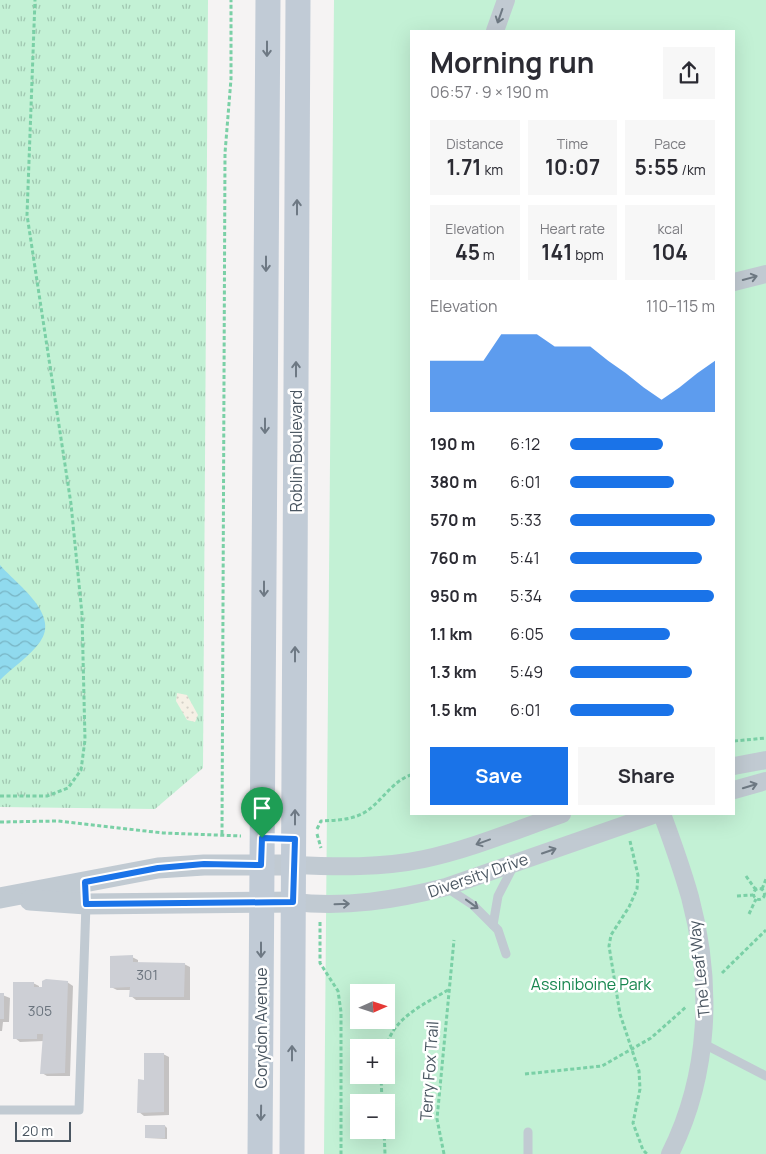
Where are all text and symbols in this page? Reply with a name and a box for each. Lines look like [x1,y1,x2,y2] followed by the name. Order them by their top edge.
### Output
[495,7,504,23] one-way arrow
[262,40,272,56] one-way arrow
[430,43,594,81] text: Morning run
[663,47,715,99] button: share
[430,81,549,103] text: 06:57 · 9 × 190 m
[446,134,504,153] text: Distance
[557,134,588,153] text: Time
[654,134,686,153] text: Pace
[446,153,482,181] text: 1.71
[545,153,600,181] text: 10:07
[635,153,679,181] text: 5:55
[482,160,503,179] text: km
[679,160,706,179] text: /km
[292,199,302,215] one-way arrow
[445,219,504,238] text: Elevation
[540,219,605,238] text: Heart rate
[657,219,683,238] text: kcal
[455,238,480,266] text: 45
[541,238,572,266] text: 141
[652,238,688,266] text: 104
[480,245,495,264] text: m
[572,245,604,264] text: bpm
[261,255,271,271] one-way arrow
[742,273,758,283] one-way arrow
[430,295,498,317] text: Elevation
[646,295,715,317] text: 110–115 m
[292,361,301,377] one-way arrow
[285,390,307,512] street label: Roblin Boulevard
[260,418,270,434] one-way arrow
[430,433,475,455] text: 190 m
[510,433,540,455] text: 6:12
[430,471,477,493] text: 380 m
[510,471,541,493] text: 6:01
[430,509,476,531] text: 570 m
[510,509,542,531] text: 5:33
[430,547,477,569] text: 760 m
[510,547,540,569] text: 5:41
[259,580,269,596] one-way arrow
[430,585,477,607] text: 950 m
[510,585,542,607] text: 5:34
[430,623,473,645] text: 1.1 km
[510,623,544,645] text: 6:05
[290,646,300,662] one-way arrow
[430,661,477,683] text: 1.3 km
[510,661,543,683] text: 5:49
[430,699,477,721] text: 1.5 km
[510,699,541,721] text: 6:01
[430,747,568,805] button: Save
[578,747,715,805] button: Share
[741,780,757,790] one-way arrow
[241,787,283,838] pin
[248,794,276,822] icon: arrive
[290,809,300,825] one-way arrow
[476,838,491,847] one-way arrow
[541,846,556,855] one-way arrow
[425,848,531,902] street label: Diversity Drive
[464,899,478,909] one-way arrow
[334,900,350,909] one-way arrow
[683,919,715,1019] street label: The Leaf Way
[256,942,266,958] one-way arrow
[136,965,158,984] house number: 301
[250,967,272,1089] street label: Corydon Avenue
[531,973,652,995] park label: Assiniboine Park
[350,984,395,1029] north arrow
[350,984,395,1139] map controls
[28,1001,52,1020] house number: 305
[415,1020,443,1122] street label: Terry Fox Trail
[350,1039,395,1084] button: +
[287,1045,297,1062] one-way arrow
[350,1094,395,1139] button: −
[256,1104,266,1120] one-way arrow
[15,1119,71,1142] scale bar
[22,1121,53,1140] text: 20 m

